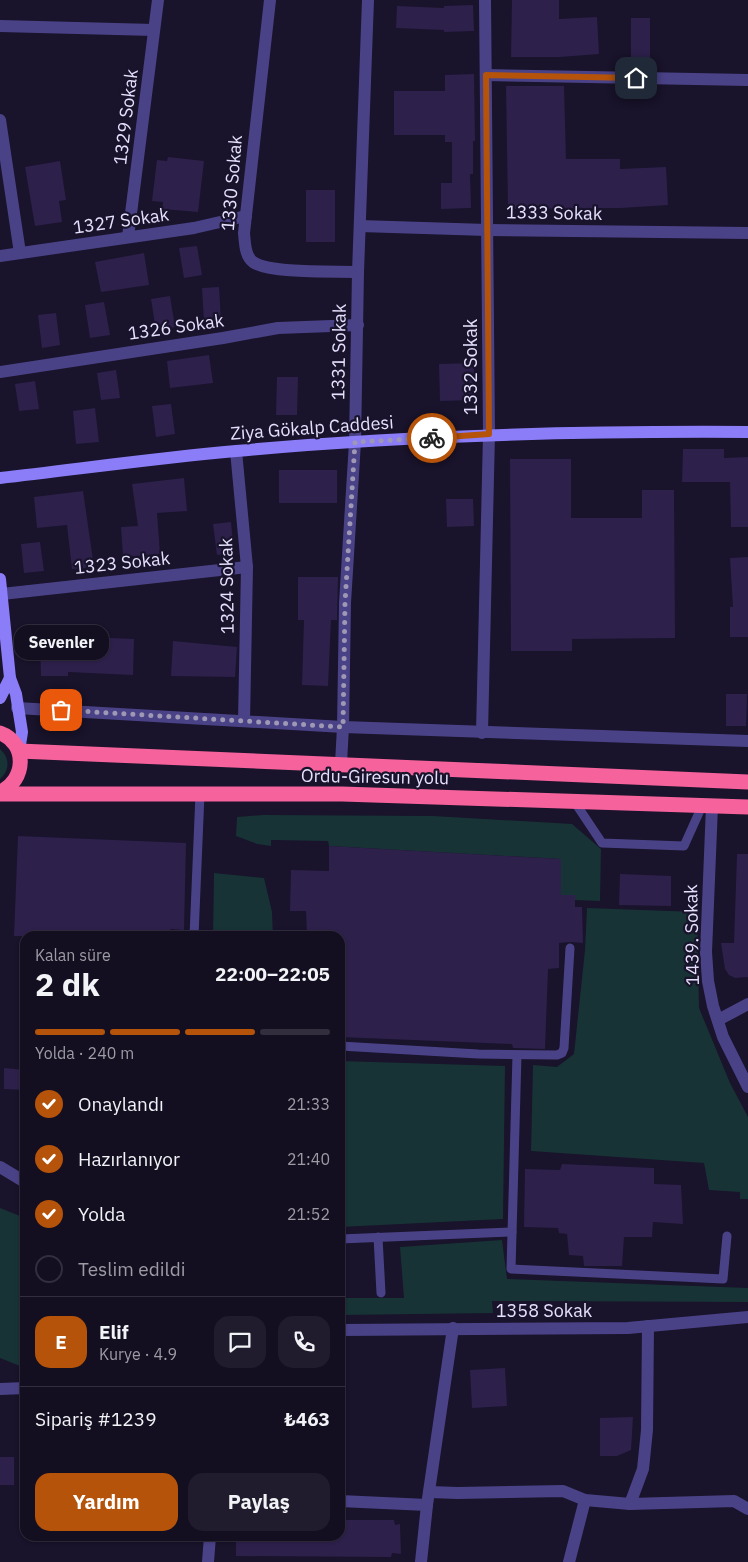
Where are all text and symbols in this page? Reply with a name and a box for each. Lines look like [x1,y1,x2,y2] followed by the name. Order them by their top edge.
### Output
[615,57,657,99] pin
[622,64,650,92] icon: home
[108,67,143,166] street label: 1329 Sokak
[216,133,247,232] street label: 1330 Sokak
[506,200,603,225] street label: 1333 Sokak
[72,202,171,239] street label: 1327 Sokak
[326,303,351,400] street label: 1331 Sokak
[127,308,226,345] street label: 1326 Sokak
[459,318,482,415] street label: 1332 Sokak
[230,410,394,445] street label: Ziya Gökalp Caddesi
[407,413,457,463] courier
[418,424,446,452] icon: bike
[214,537,239,634] street label: 1324 Sokak
[73,546,172,579] street label: 1323 Sokak
[13,625,108,660] callout: Sevenler
[28,632,95,652] text: Sevenler
[40,689,82,731] pin
[47,696,75,724] icon: bag
[301,764,449,789] street label: Ordu-Giresun yolu
[679,884,704,986] street label: 1439. Sokak
[35,945,111,965] text: Kalan süre
[215,962,330,986] text: 22:00–22:05
[35,963,100,1005] text: 2 dk
[35,1043,134,1063] text: Yolda · 240 m
[35,1090,63,1118] icon: check
[78,1092,164,1116] text: Onaylandı
[287,1094,330,1114] text: 21:33
[35,1145,63,1173] icon: check
[78,1147,180,1171] text: Hazırlanıyor
[287,1149,330,1169] text: 21:40
[35,1200,63,1228] icon: check
[78,1202,125,1226] text: Yolda
[287,1204,330,1224] text: 21:52
[78,1257,185,1281] text: Teslim edildi
[496,1299,593,1322] street label: 1358 Sokak
[214,1316,266,1368] button: chat
[278,1316,330,1368] button: phone
[99,1320,129,1344] text: Elif
[55,1330,67,1354] text: E
[99,1344,177,1364] text: Kurye · 4.9
[35,1407,157,1431] text: Sipariş #1239
[284,1407,330,1431] text: ₺463
[35,1473,178,1531] button: Yardım
[188,1473,330,1531] button: Paylaş

